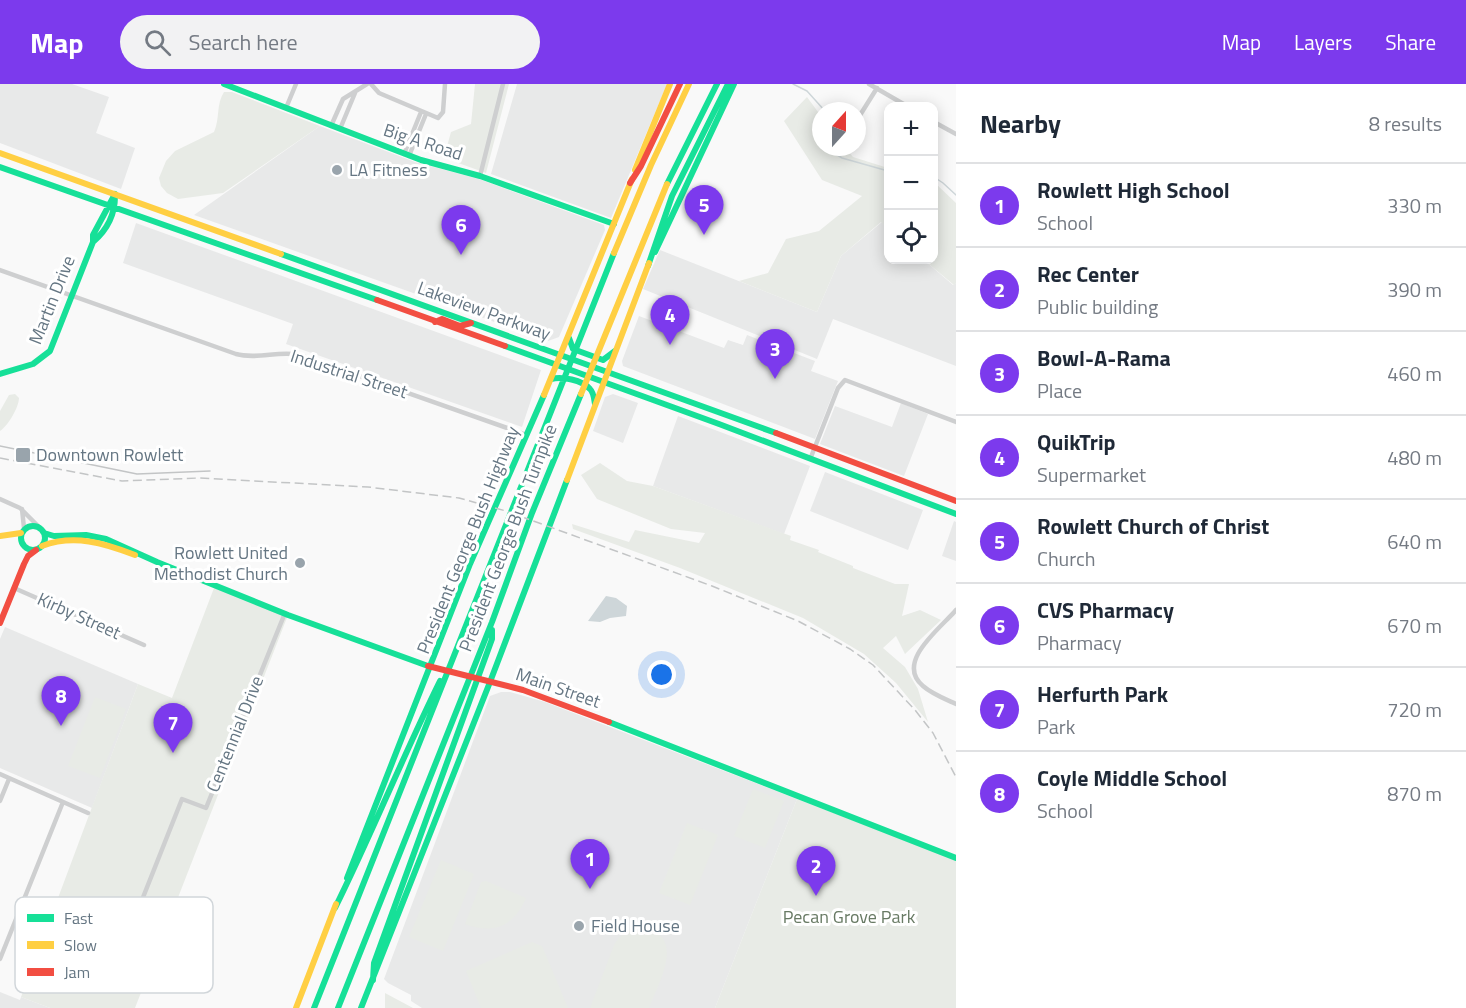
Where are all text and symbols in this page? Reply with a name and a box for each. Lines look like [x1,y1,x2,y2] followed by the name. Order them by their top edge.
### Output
[120,15,540,69] search box
[30,21,84,64] text: Map
[189,25,298,59] text: Search here
[141,26,174,59] icon: search
[1222,26,1261,58] text: Map
[1294,26,1352,58] text: Layers
[1385,26,1436,58] text: Share
[812,102,866,156] north arrow
[884,102,938,264] map controls
[884,102,938,156] button: +
[980,104,1061,143] text: Nearby
[1369,108,1442,139] text: 8 results
[380,116,466,167] street label: Big A Road
[349,156,428,183] place label: LA Fitness
[884,156,938,210] button: −
[330,163,344,177] marker: LA Fitness
[1037,173,1230,207] text: Rowlett High School
[684,186,724,235] pin: 5
[994,190,1005,221] text: 1
[1387,190,1442,221] text: 330 m
[442,206,480,255] pin: 6
[1037,207,1093,238] text: School
[884,210,938,264] button: locate
[21,251,82,348] street label: Martin Drive
[1037,257,1139,291] text: Rec Center
[414,274,555,347] street label: Lakeview Parkway
[994,274,1005,305] text: 2
[1387,274,1442,305] text: 390 m
[1037,291,1158,322] text: Public building
[650,296,690,345] pin: 4
[756,330,794,379] pin: 3
[1037,341,1171,375] text: Bowl-A-Rama
[287,342,412,405] street label: Industrial Street
[994,358,1005,389] text: 3
[1387,358,1442,389] text: 460 m
[1037,375,1082,406] text: Place
[452,420,563,655] street label: President George Bush Turnpike
[409,422,526,658] street label: President George Bush Highway
[1037,425,1116,459] text: QuikTrip
[36,441,184,468] place label: Downtown Rowlett
[994,442,1005,473] text: 4
[1387,442,1442,473] text: 480 m
[14,446,32,464] marker: Downtown Rowlett
[1037,459,1146,490] text: Supermarket
[1037,509,1269,543] text: Rowlett Church of Christ
[994,526,1005,557] text: 5
[1387,526,1442,557] text: 640 m
[154,539,288,587] place label: Rowlett United Methodist Church
[1037,543,1095,574] text: Church
[293,556,307,570] marker: Rowlett United Methodist Church
[33,585,126,646] street label: Kirby Street
[1037,593,1174,627] text: CVS Pharmacy
[994,610,1005,641] text: 6
[1387,610,1442,641] text: 670 m
[1037,627,1122,658] text: Pharmacy
[512,660,605,715] street label: Main Street
[647,660,676,689] your location
[199,672,270,796] street label: Centennial Drive
[42,676,80,726] pin: 8
[1037,677,1168,711] text: Herfurth Park
[994,694,1005,725] text: 7
[1387,694,1442,725] text: 720 m
[154,704,192,753] pin: 7
[1037,711,1075,742] text: Park
[1037,761,1227,795] text: Coyle Middle School
[994,778,1005,809] text: 8
[1387,778,1442,809] text: 870 m
[1037,795,1093,826] text: School
[570,840,610,889] pin: 1
[796,846,836,896] pin: 2
[15,897,213,993] legend
[783,903,916,930] park label: Pecan Grove Park
[64,906,93,930] text: Fast
[591,912,680,939] place label: Field House
[572,919,586,933] marker: Field House
[64,933,97,957] text: Slow
[64,960,90,984] text: Jam

